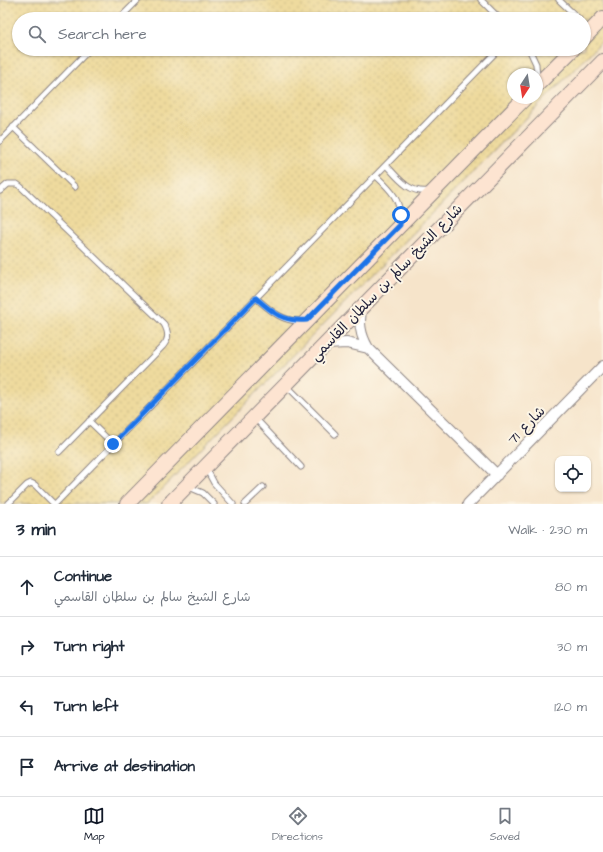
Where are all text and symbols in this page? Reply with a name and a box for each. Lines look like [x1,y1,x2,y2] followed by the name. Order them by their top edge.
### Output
[12,12,591,56] search box
[26,23,48,45] icon: search
[58,24,147,45] text: Search here
[507,68,543,104] north arrow
[306,200,469,367] street label: شارع الشيخ سالم بن سلطان القاسمي
[392,206,410,224] route start
[503,402,550,449] street label: شارع 71
[104,435,122,453] route end
[555,456,591,492] map controls
[555,456,591,492] button: locate
[16,518,56,542] text: 3 min
[508,521,587,539] text: Walk · 230 m
[54,566,112,587] text: Continue
[16,576,38,598] icon: ahead
[555,578,587,596] text: 80 m
[54,588,250,606] text: شارع الشيخ سالم بن سلطان القاسمي
[16,636,38,658] icon: right
[54,636,125,657] text: Turn right
[557,638,587,656] text: 30 m
[16,696,38,718] icon: left
[54,696,118,717] text: Turn left
[554,698,587,716] text: 120 m
[16,756,38,778] icon: arrive
[54,756,195,777] text: Arrive at destination
[83,805,105,844] tab: Map
[272,805,323,844] tab: Directions
[490,805,520,844] tab: Saved

